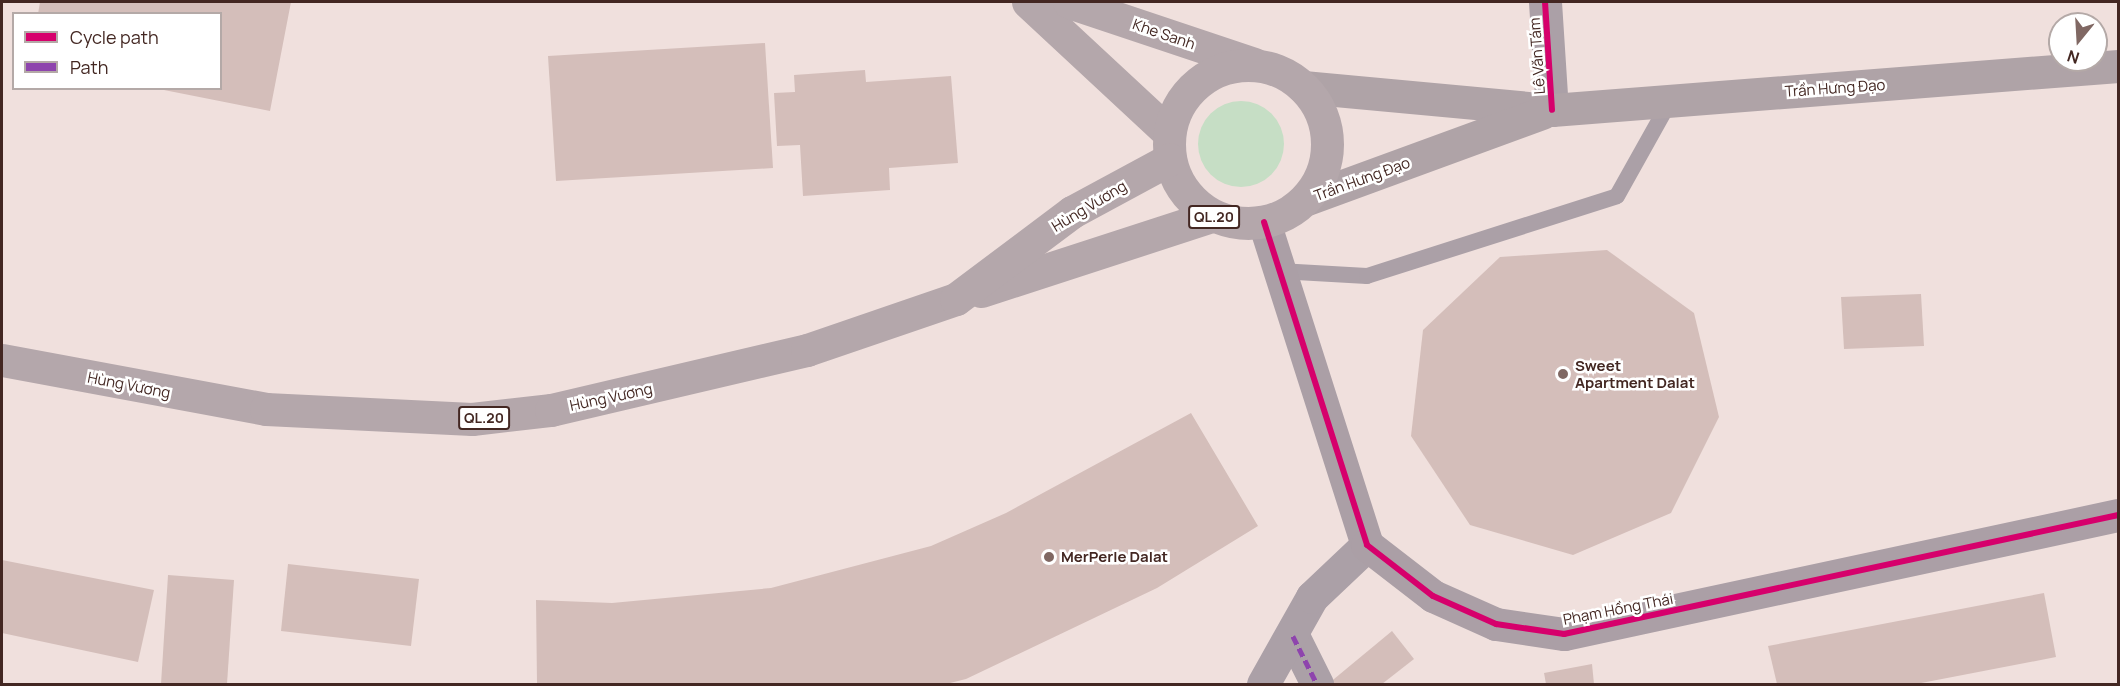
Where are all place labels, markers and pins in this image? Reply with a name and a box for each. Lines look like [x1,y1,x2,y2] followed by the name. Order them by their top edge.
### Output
[1575,356,1695,391] place label: Sweet Apartment Dalat
[1556,367,1570,381] marker: Sweet Apartment Dalat
[1061,548,1168,566] place label: MerPerle Dalat
[1042,550,1056,564] marker: MerPerle Dalat

